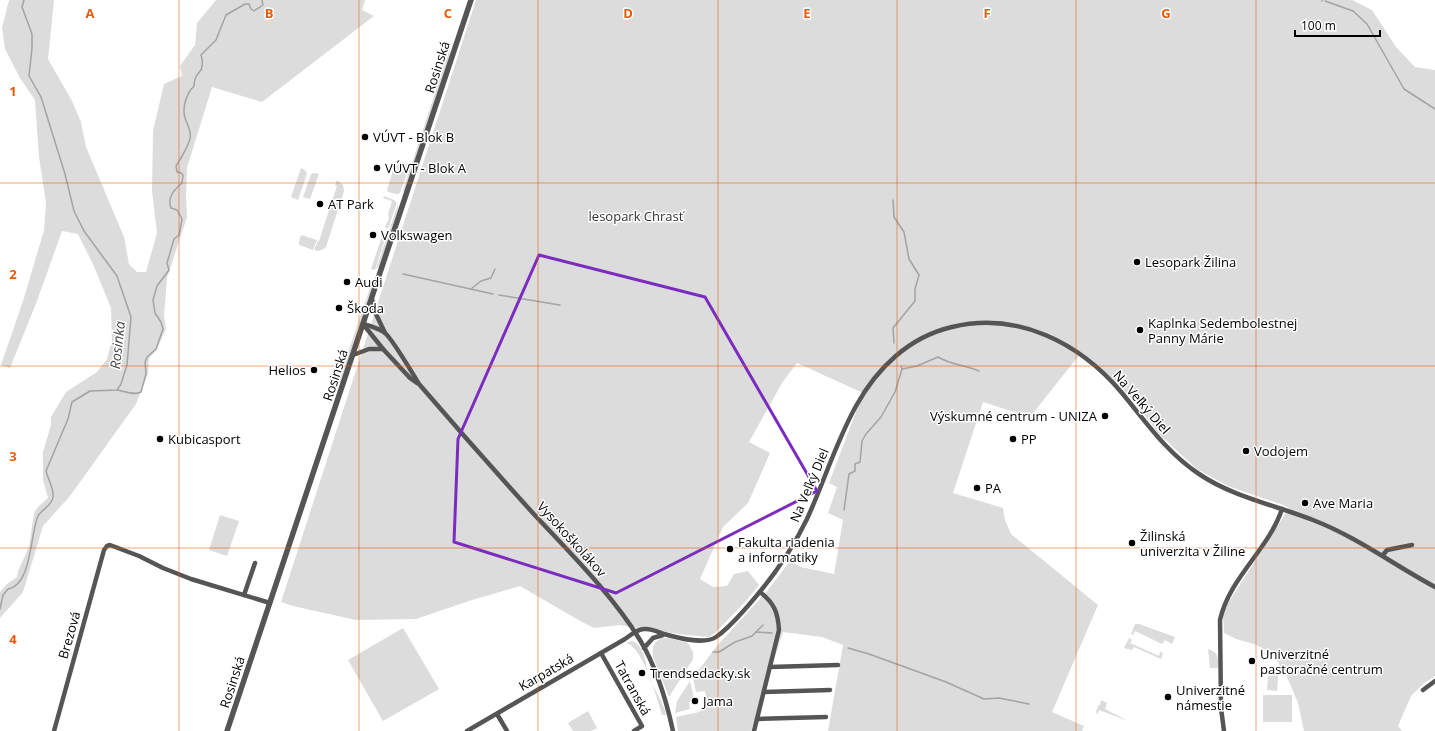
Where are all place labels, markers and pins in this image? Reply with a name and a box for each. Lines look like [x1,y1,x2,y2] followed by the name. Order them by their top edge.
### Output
[373,128,454,146] place label: VÚVT - Blok B
[360,132,370,142] marker: VÚVT - Blok B
[385,159,467,177] place label: VÚVT - Blok A
[372,163,382,173] marker: VÚVT - Blok A
[328,195,374,213] place label: AT Park
[315,199,325,209] marker: AT Park
[381,226,453,244] place label: Volkswagen
[368,230,378,240] marker: Volkswagen
[1145,253,1236,271] place label: Lesopark Žilina
[1132,257,1142,267] marker: Lesopark Žilina
[355,273,382,291] place label: Audi
[342,277,352,287] marker: Audi
[347,299,384,317] place label: Škoda
[334,303,344,313] marker: Škoda
[1148,314,1297,347] place label: Kaplnka Sedembolestnej Panny Márie
[1135,325,1145,335] marker: Kaplnka Sedembolestnej Panny Márie
[269,361,306,379] place label: Helios
[309,365,319,375] marker: Helios
[930,407,1098,425] place label: Výskumné centrum - UNIZA
[1100,411,1110,421] marker: Výskumné centrum - UNIZA
[168,430,241,448] place label: Kubicasport
[1021,430,1037,448] place label: PP
[155,434,165,444] marker: Kubicasport
[1008,434,1018,444] marker: PP
[1254,442,1308,460] place label: Vodojem
[1241,446,1251,456] marker: Vodojem
[985,479,1002,497] place label: PA
[972,483,982,493] marker: PA
[1313,494,1373,512] place label: Ave Maria
[1300,498,1310,508] marker: Ave Maria
[1140,527,1245,560] place label: Žilinská univerzita v Žiline
[738,533,835,566] place label: Fakulta riadenia a informatiky
[1127,538,1137,548] marker: Žilinská univerzita v Žiline
[725,544,735,554] marker: Fakulta riadenia a informatiky
[1260,645,1383,678] place label: Univerzitné pastoračné centrum
[1247,656,1257,666] marker: Univerzitné pastoračné centrum
[650,664,751,682] place label: Trendsedacky.sk
[637,668,647,678] marker: Trendsedacky.sk
[1176,681,1245,714] place label: Univerzitné námestie
[701,692,733,710] place label: Jama
[1163,692,1173,702] marker: Univerzitné námestie
[690,696,700,706] marker: Jama

